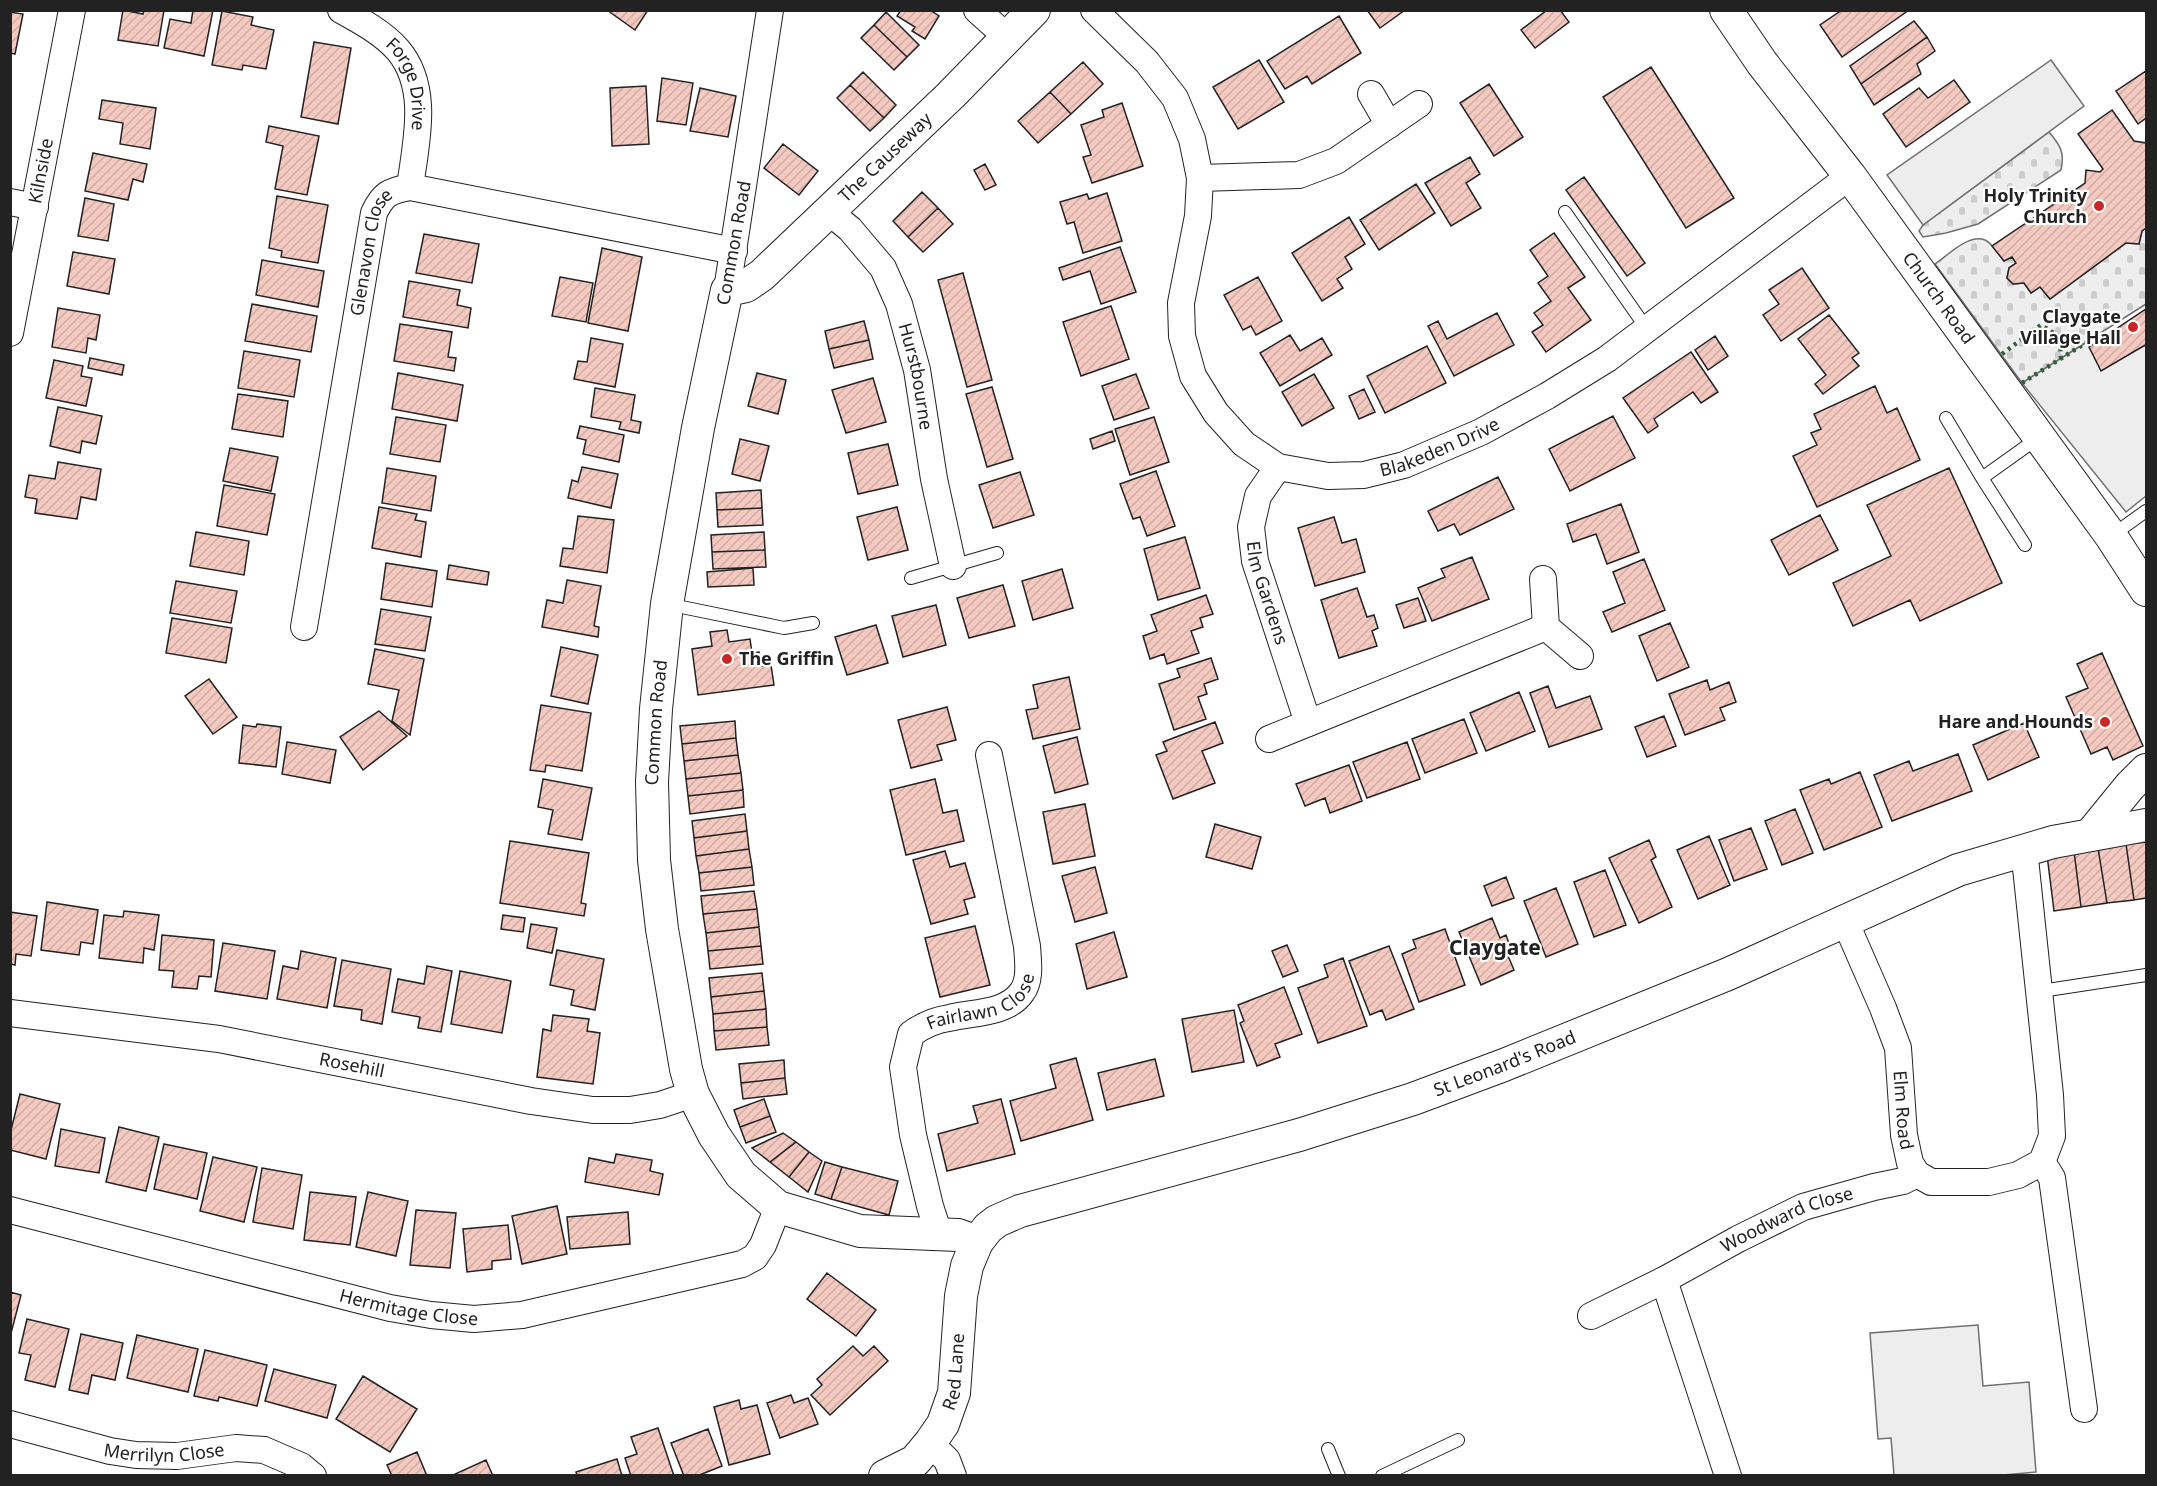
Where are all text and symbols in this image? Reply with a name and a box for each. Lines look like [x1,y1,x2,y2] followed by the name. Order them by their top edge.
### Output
[381,31,431,131] street label: Forge Drive
[833,106,937,207] street label: The Causeway
[22,136,58,205] street label: Kilnside
[710,179,756,307] street label: Common Road
[344,182,397,318] street label: Glenavon Close
[1984,183,2088,228] place label: Holy Trinity Church
[2092,199,2106,213] marker: Holy Trinity Church
[1898,246,1981,348] street label: Church Road
[2020,304,2121,349] place label: Claygate Village Hall
[894,320,939,431] street label: Hurstbourne
[2126,320,2140,334] marker: Claygate Village Hall
[1377,411,1503,482] street label: Blakeden Drive
[1242,540,1295,648] street label: Elm Gardens
[739,646,834,670] place label: The Griffin
[720,652,734,666] marker: The Griffin
[639,659,672,786] street label: Common Road
[1938,709,2093,733] place label: Hare and Hounds
[2098,715,2112,729] marker: Hare and Hounds
[1449,933,1541,961] district label: Claygate
[922,971,1039,1035] street label: Fairlawn Close
[1430,1024,1579,1101] street label: St Leonard's Road
[317,1046,387,1083] street label: Rosehill
[1889,1070,1920,1152] street label: Elm Road
[1716,1180,1856,1257] street label: Woodward Close
[337,1282,479,1330] street label: Hermitage Close
[936,1332,969,1414] street label: Red Lane
[102,1437,226,1467] street label: Merrilyn Close

